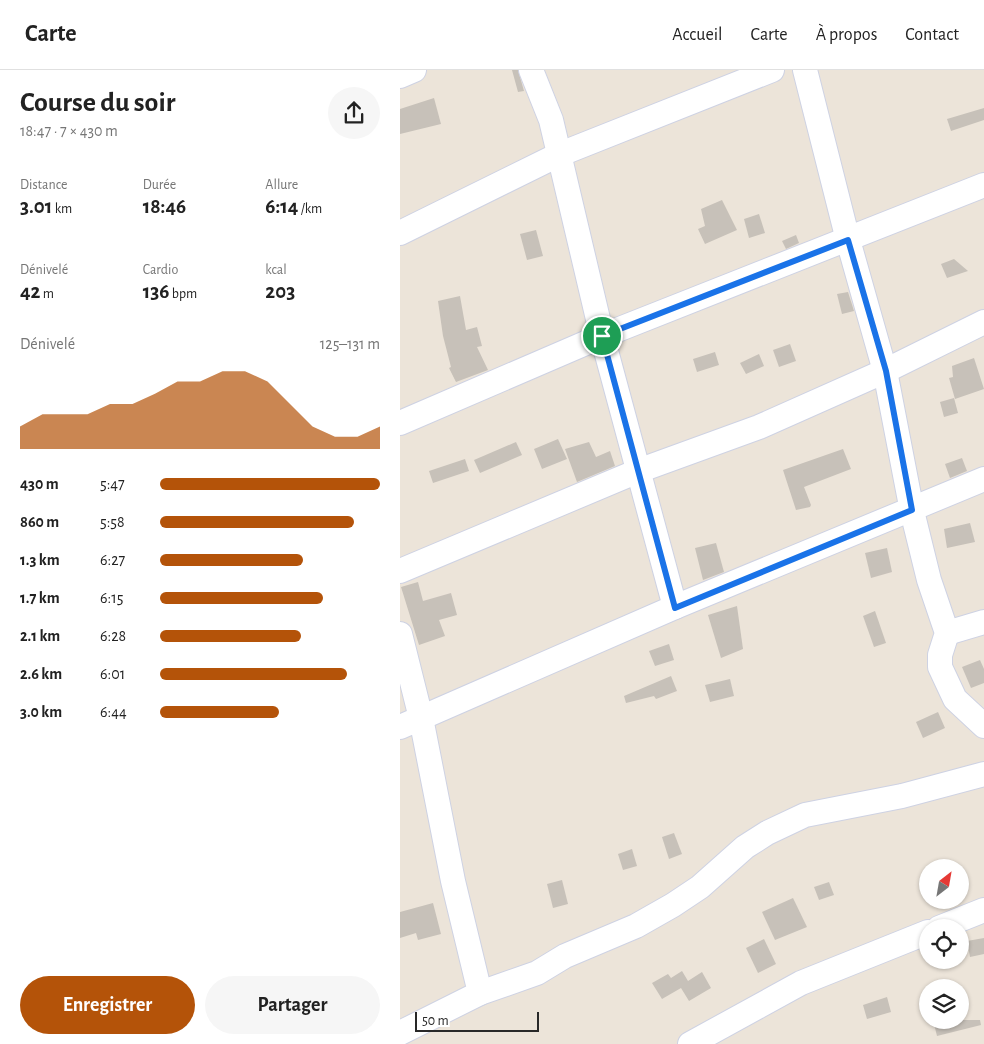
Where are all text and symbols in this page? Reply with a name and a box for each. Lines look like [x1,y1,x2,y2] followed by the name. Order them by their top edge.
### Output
[25,22,77,46] text: Carte
[672,26,723,44] text: Accueil
[751,26,788,44] text: Carte
[816,26,877,44] text: À propos
[905,26,959,44] text: Contact
[328,87,380,139] button: share
[20,89,175,117] text: Course du soir
[20,123,118,139] text: 18:47 · 7 × 430 m
[20,178,67,192] text: Distance
[143,178,176,192] text: Durée
[265,178,298,192] text: Allure
[20,196,52,217] text: 3.01
[143,196,186,217] text: 18:46
[265,196,298,217] text: 6:14
[52,202,72,216] text: km
[298,202,322,216] text: /km
[20,263,68,277] text: Dénivelé
[143,263,178,277] text: Cardio
[265,263,287,277] text: kcal
[20,281,40,302] text: 42
[143,281,169,302] text: 136
[265,281,295,302] text: 203
[40,287,54,301] text: m
[169,287,197,301] text: bpm
[581,315,623,357] pin
[588,322,616,350] icon: arrive
[20,336,75,352] text: Dénivelé
[320,336,380,352] text: 125–131 m
[20,476,59,492] text: 430 m
[100,476,125,492] text: 5:47
[20,514,59,530] text: 860 m
[100,514,125,530] text: 5:58
[20,552,60,568] text: 1.3 km
[100,552,125,568] text: 6:27
[20,590,60,606] text: 1.7 km
[100,590,123,606] text: 6:15
[20,628,60,644] text: 2.1 km
[100,628,126,644] text: 6:28
[20,666,62,682] text: 2.6 km
[100,666,125,682] text: 6:01
[20,704,62,720] text: 3.0 km
[100,704,127,720] text: 6:44
[919,859,969,909] north arrow
[919,859,969,1029] map controls
[919,919,969,969] button: locate
[20,976,195,1034] button: Enregistrer
[205,976,380,1034] button: Partager
[919,979,969,1029] button: layers
[415,1009,539,1032] scale bar
[422,1014,449,1028] text: 50 m

